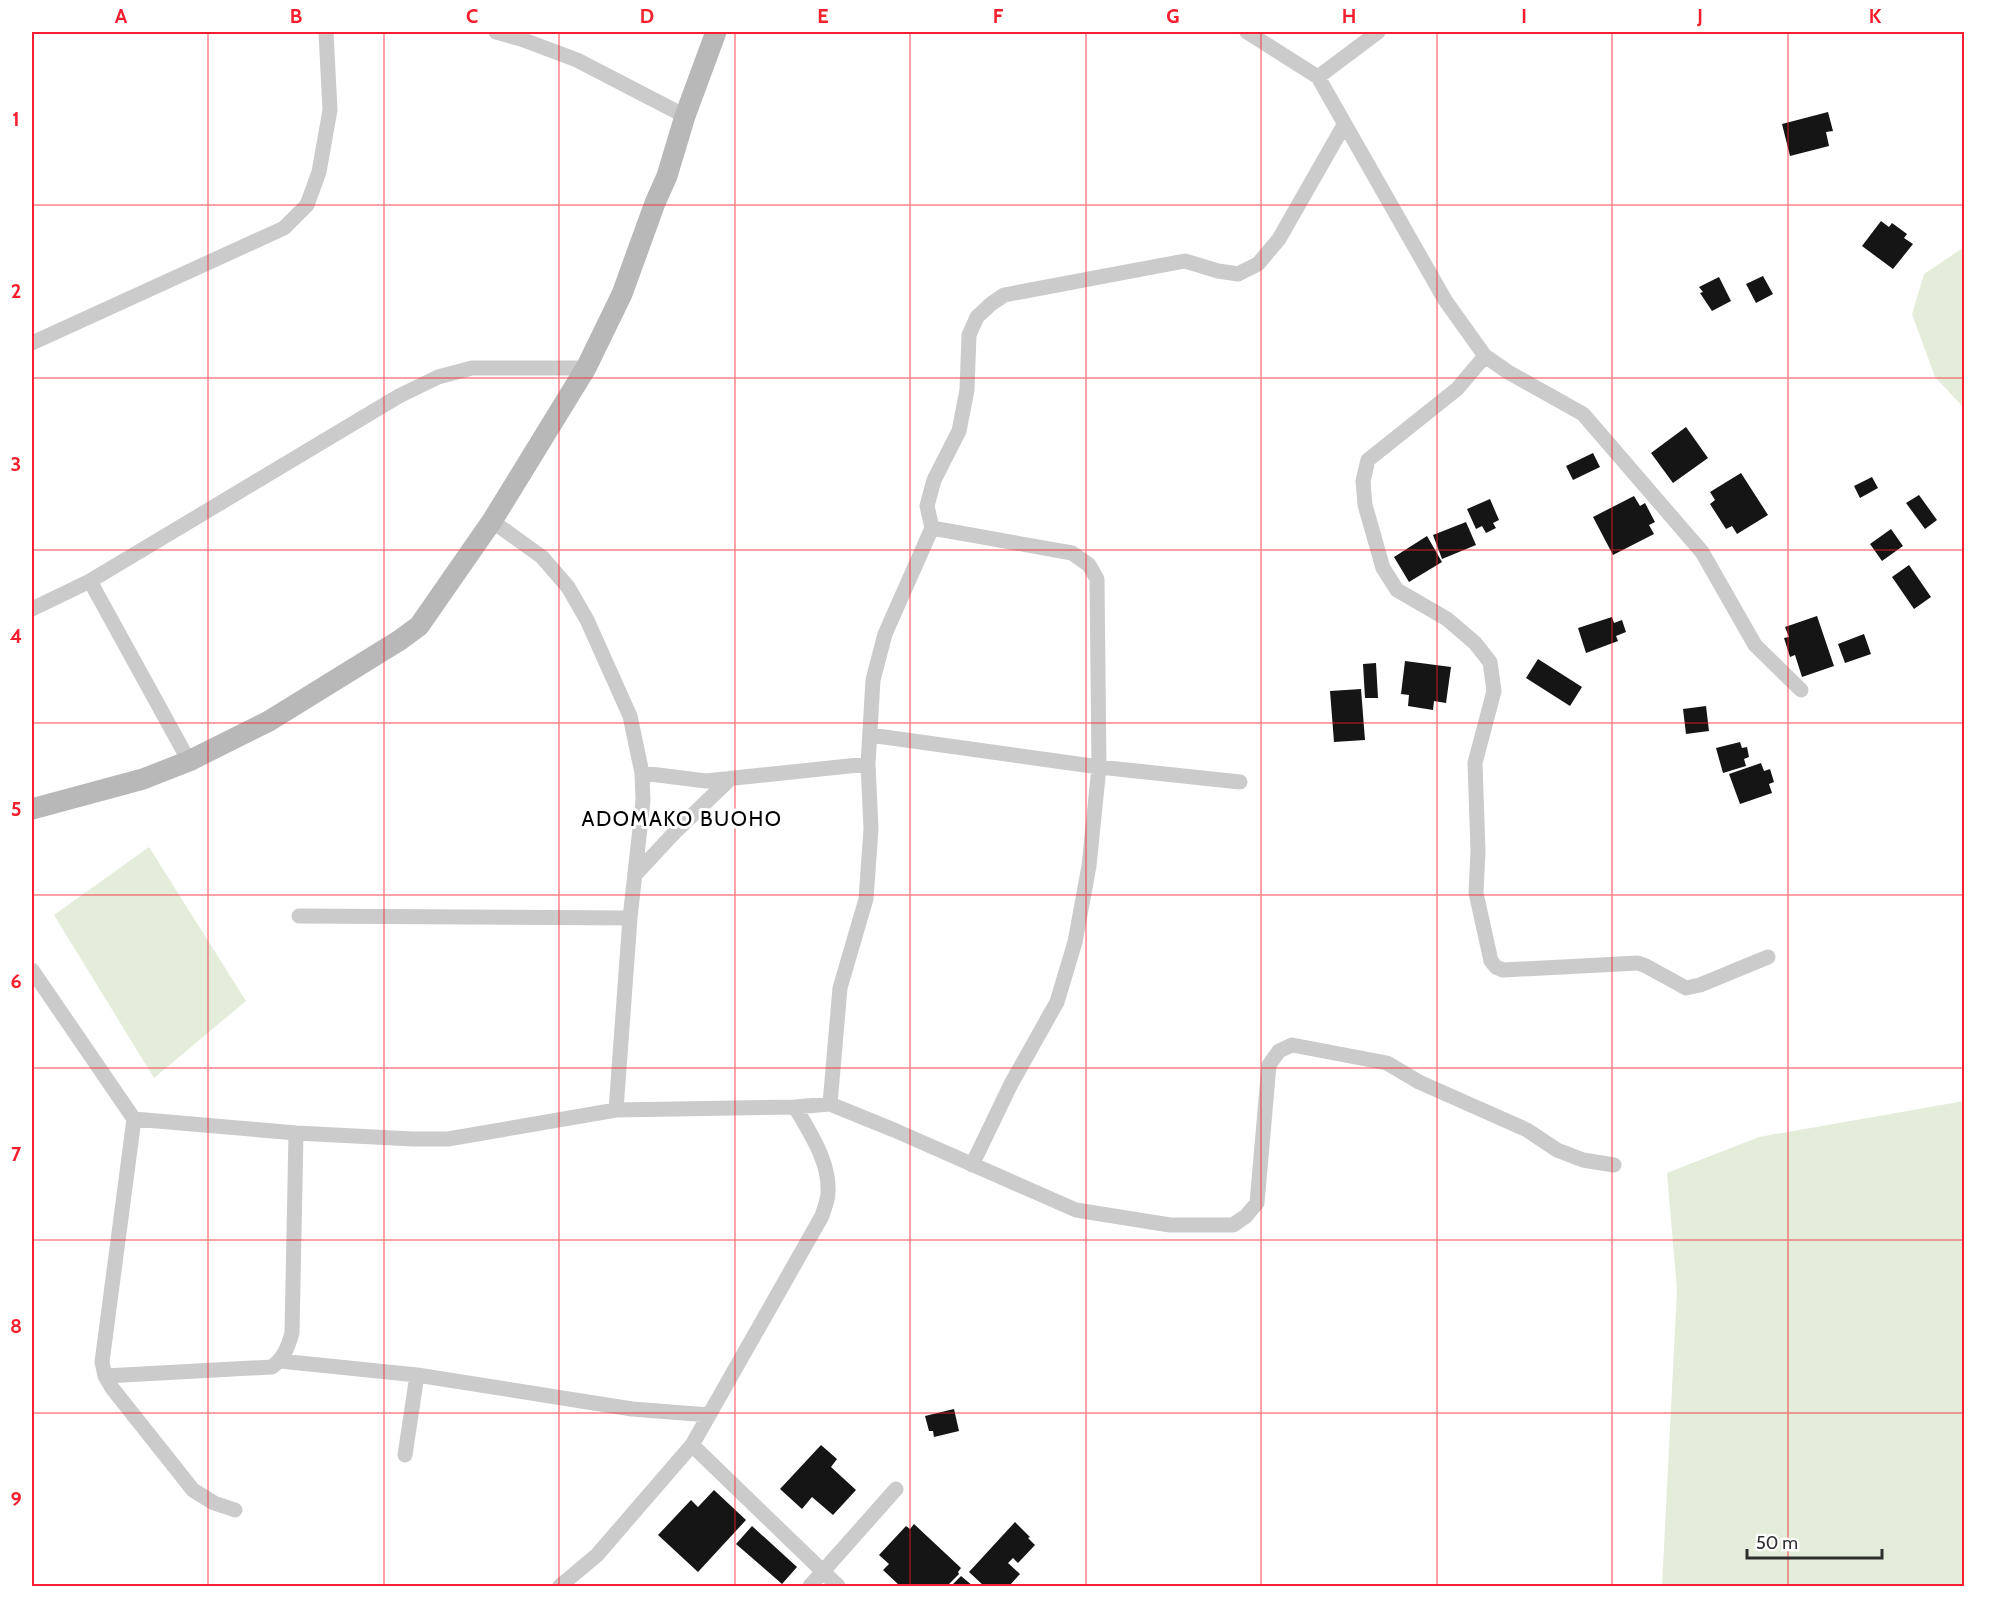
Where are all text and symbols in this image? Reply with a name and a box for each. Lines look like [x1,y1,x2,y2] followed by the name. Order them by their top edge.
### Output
[115,4,128,28] text: A
[290,4,302,28] text: B
[466,4,478,28] text: C
[640,4,654,28] text: D
[817,4,829,28] text: E
[993,4,1004,28] text: F
[1166,4,1180,28] text: G
[1342,4,1356,28] text: H
[1521,4,1527,28] text: I
[1696,4,1703,28] text: J
[1869,4,1882,28] text: K
[12,107,20,131] text: 1
[11,279,21,303] text: 2
[11,452,21,476] text: 3
[10,624,22,648] text: 4
[11,797,21,821] text: 5
[582,806,782,831] district label: ADOMAKO BUOHO
[10,969,22,993] text: 6
[11,1142,22,1166] text: 7
[10,1314,22,1338] text: 8
[10,1487,22,1511] text: 9
[1747,1522,1882,1560] scale bar
[1756,1532,1798,1554] text: 50 m

